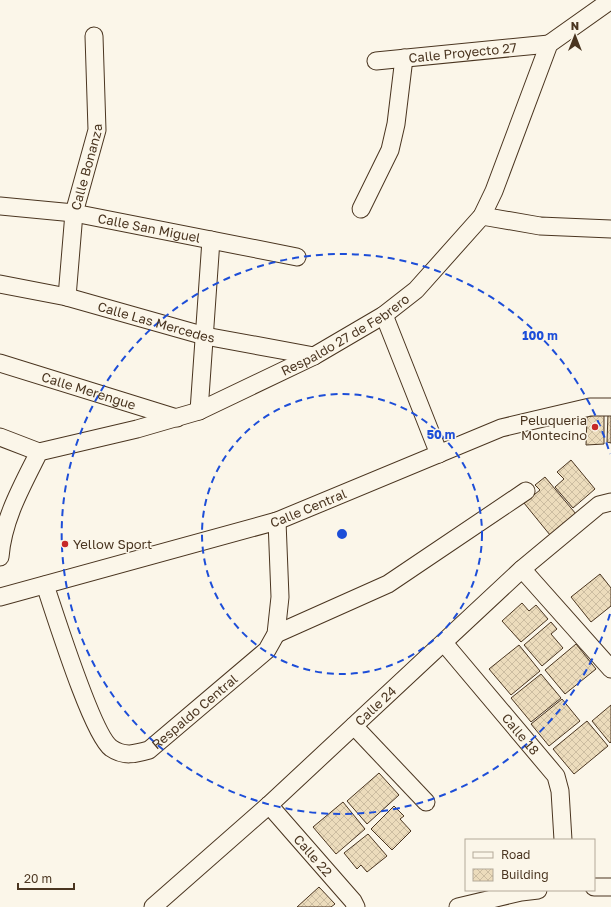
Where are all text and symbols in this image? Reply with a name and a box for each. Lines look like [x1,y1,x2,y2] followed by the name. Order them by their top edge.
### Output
[555,16,595,56] north arrow
[571,19,579,32] text: N
[408,39,518,66] street label: Calle Proyecto 27
[67,124,105,212] street label: Calle Bonanza
[96,210,202,246] street label: Calle San Miguel
[278,290,412,379] street label: Respaldo 27 de Febrero
[96,298,216,346] street label: Calle Las Mercedes
[522,328,558,343] text: 100 m
[40,368,138,413] street label: Calle Merengue
[520,412,587,443] place label: Peluqueria Montecino
[590,422,600,432] marker: Peluqueria Montecino
[427,427,455,442] text: 50 m
[268,485,349,531] street label: Calle Central
[335,527,349,541] centre of rings
[73,536,152,552] place label: Yellow Sport
[60,539,70,549] marker: Yellow Sport
[148,671,241,752] street label: Respaldo Central
[351,683,399,729] street label: Calle 24
[499,710,543,758] street label: Calle 18
[291,831,336,880] street label: Calle 22
[465,839,595,891] legend
[501,847,530,862] text: Road
[18,865,74,891] scale bar
[501,867,549,882] text: Building
[24,871,52,886] text: 20 m

